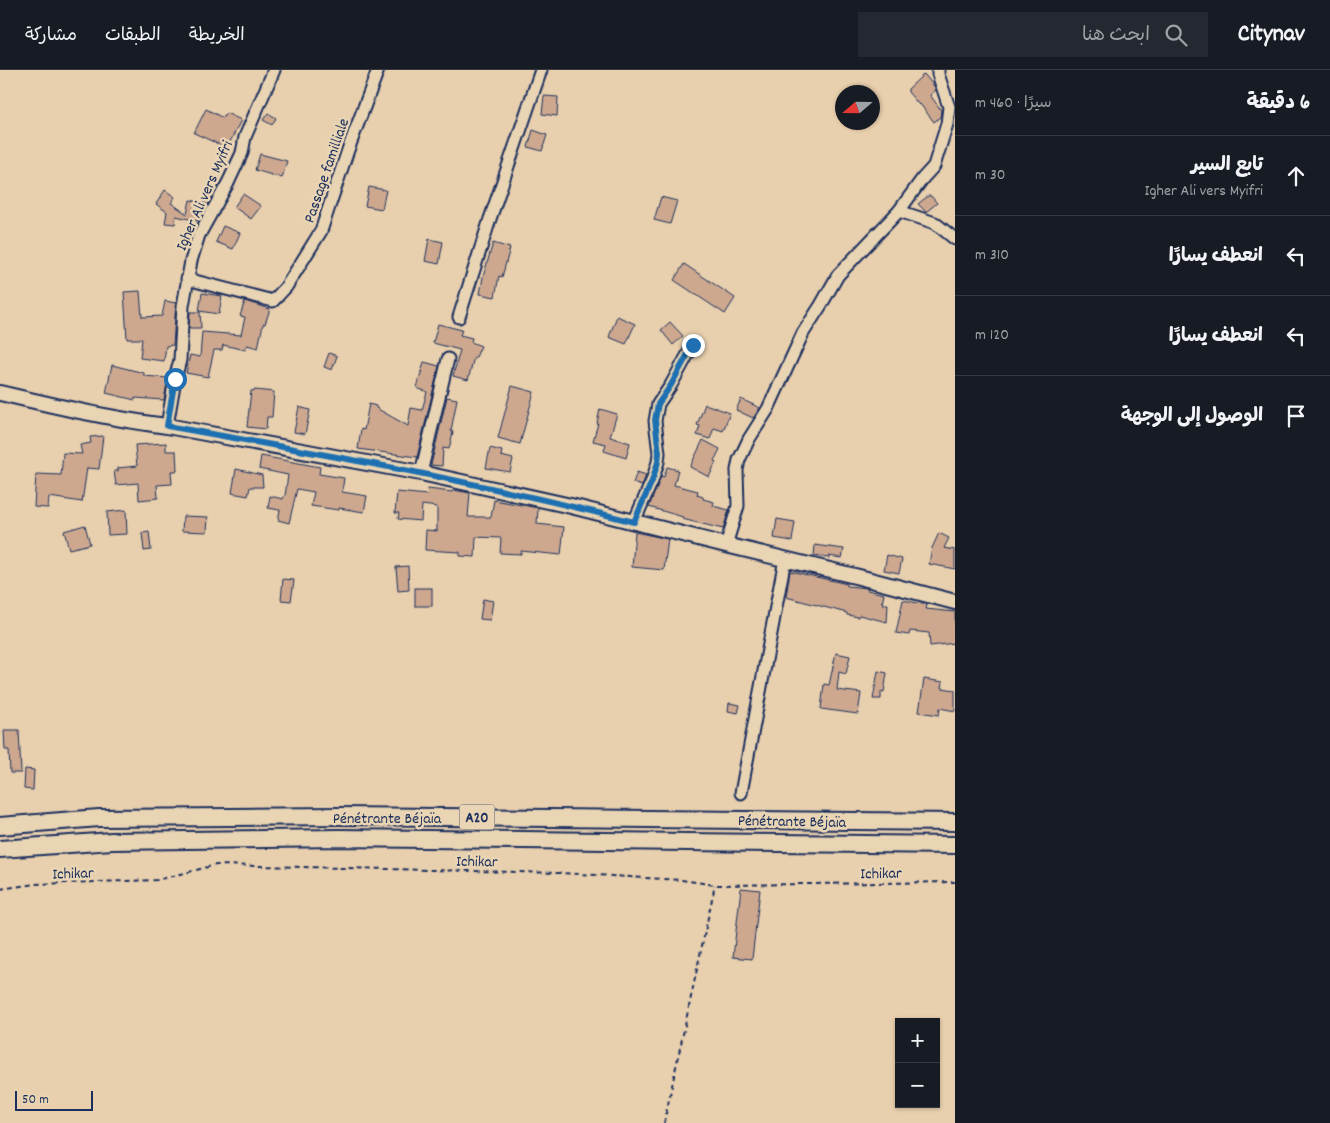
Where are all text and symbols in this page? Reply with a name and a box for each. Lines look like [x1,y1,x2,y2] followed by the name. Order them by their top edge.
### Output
[858,12,1208,57] search box
[1238,18,1305,52] text: Citynav
[1162,21,1190,49] icon: search
[1082,23,1150,50] text: ابحث هنا
[25,24,77,49] text: مشاركة
[105,24,161,49] text: الطبقات
[189,24,245,49] text: الخريطة
[835,85,880,130] north arrow
[1246,89,1310,119] text: 6 دقيقة
[975,92,1052,115] text: سيرًا · 460 m
[299,115,356,226] street label: Passage familliale
[171,137,240,255] street label: Igher Ali vers Myifri
[1191,153,1263,180] text: تابع السير
[1282,162,1310,190] icon: ahead
[975,164,1006,187] text: 30 m
[1145,180,1263,203] text: Igher Ali vers Myifri
[1282,242,1310,270] icon: left
[975,244,1009,267] text: 310 m
[1169,244,1263,271] text: انعطف يسارًا
[1282,322,1310,350] icon: left
[975,324,1009,347] text: 120 m
[1169,324,1263,351] text: انعطف يسارًا
[682,334,705,357] route end
[164,368,187,391] route start
[1282,402,1310,430] icon: arrive
[1121,404,1263,431] text: الوصول إلى الوجهة
[460,804,494,830] road number: A20
[333,808,442,831] street label: Pénétrante Béjaïa
[738,810,847,835] street label: Pénétrante Béjaïa
[456,851,498,874] street label: Ichikar
[52,862,94,887] street label: Ichikar
[860,863,902,886] street label: Ichikar
[895,1018,940,1108] map controls
[895,1018,940,1063] button: +
[895,1063,940,1108] button: −
[15,1088,92,1111] scale bar
[22,1090,49,1110] text: 50 m

